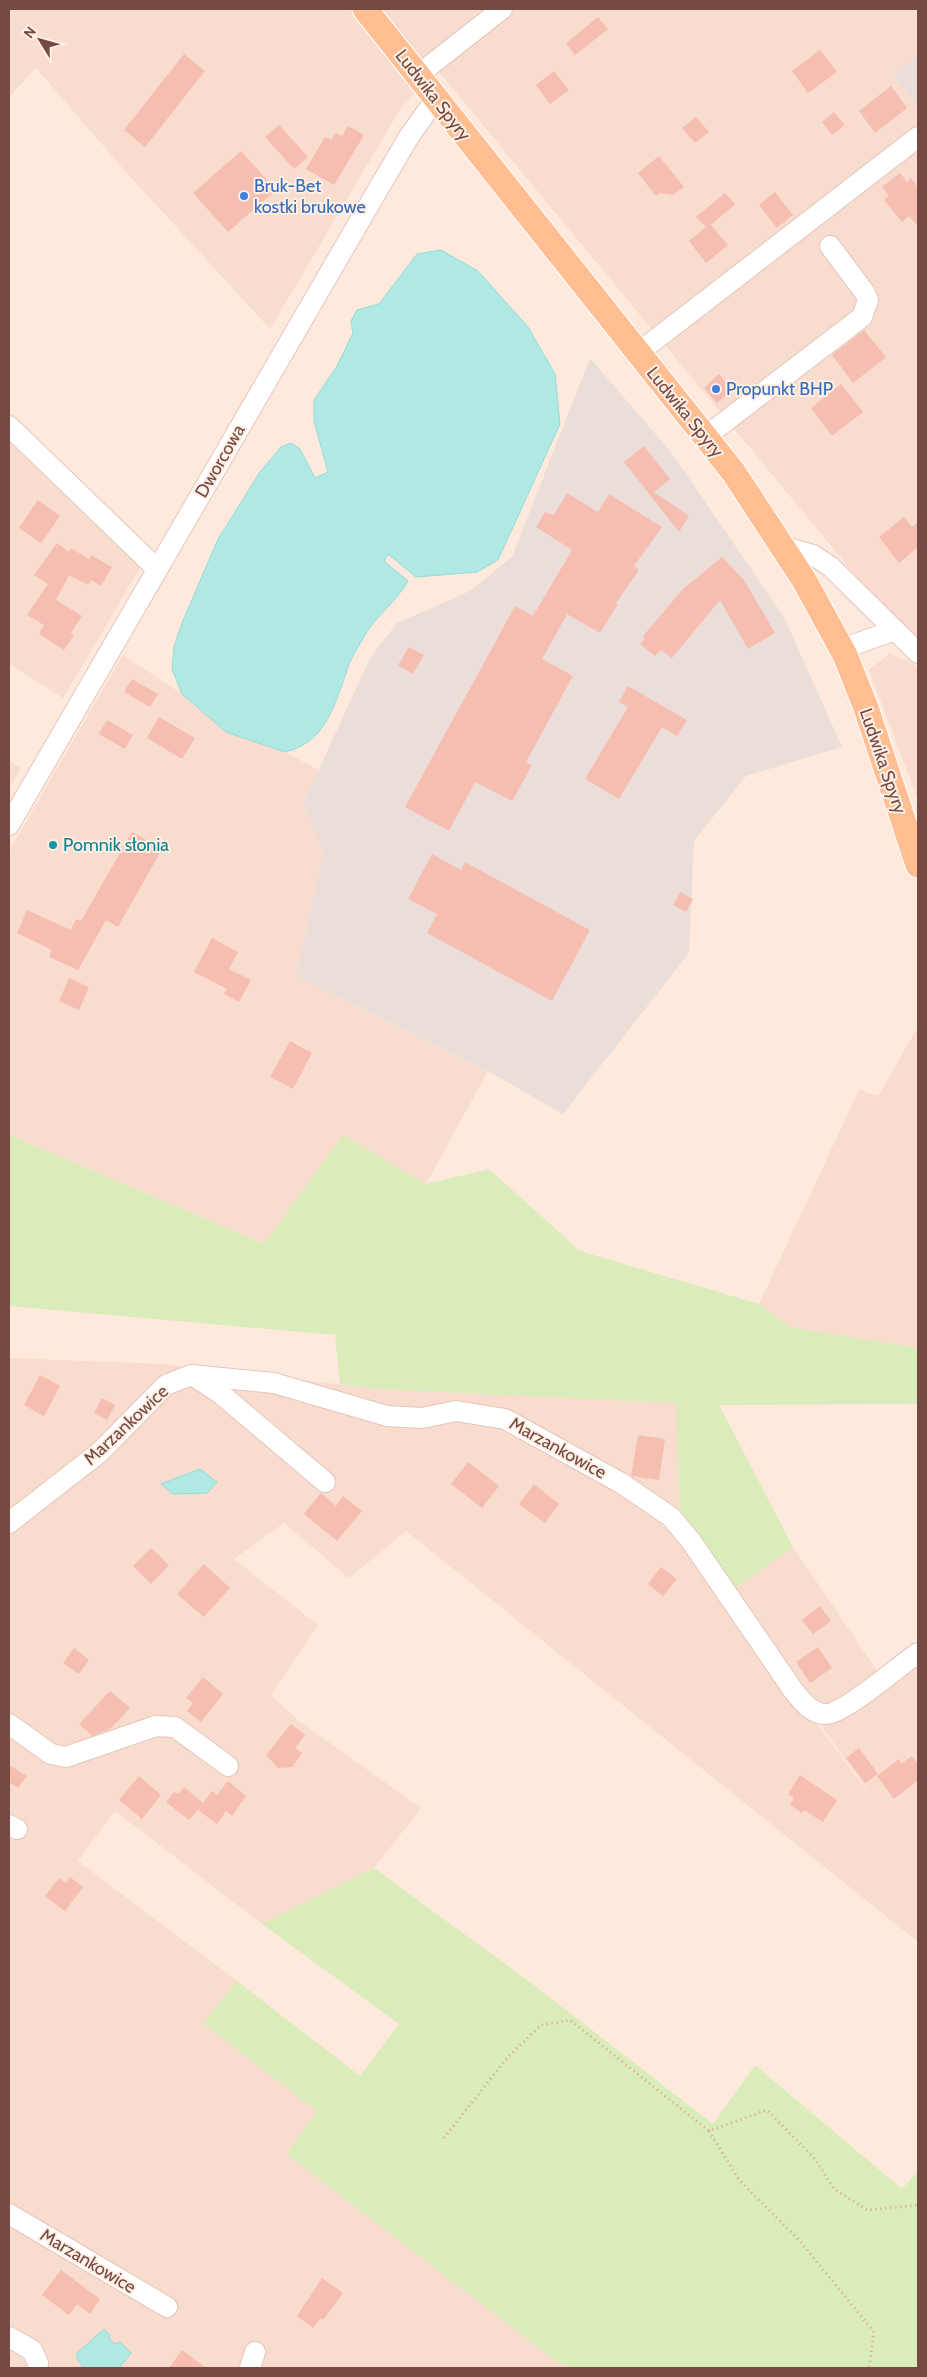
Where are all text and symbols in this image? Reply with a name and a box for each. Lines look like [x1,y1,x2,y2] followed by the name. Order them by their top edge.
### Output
[15,15,65,65] north arrow
[19,23,40,42] text: N
[390,45,476,145] street label: Ludwika Spyry
[254,175,366,218] place label: Bruk-Bet kostki brukowe
[238,190,250,202] marker: Bruk-Bet kostki brukowe
[642,362,728,462] street label: Ludwika Spyry
[726,378,833,400] place label: Propunkt BHP
[710,383,722,395] marker: Propunkt BHP
[190,420,250,502] street label: Dworcowa
[855,705,911,817] street label: Ludwika Spyry
[63,834,169,856] place label: Pomnik słonia
[47,839,59,851] marker: Pomnik słonia
[79,1380,173,1470] street label: Marzankowice
[506,1412,610,1484] street label: Marzankowice
[36,2224,140,2298] street label: Marzankowice

